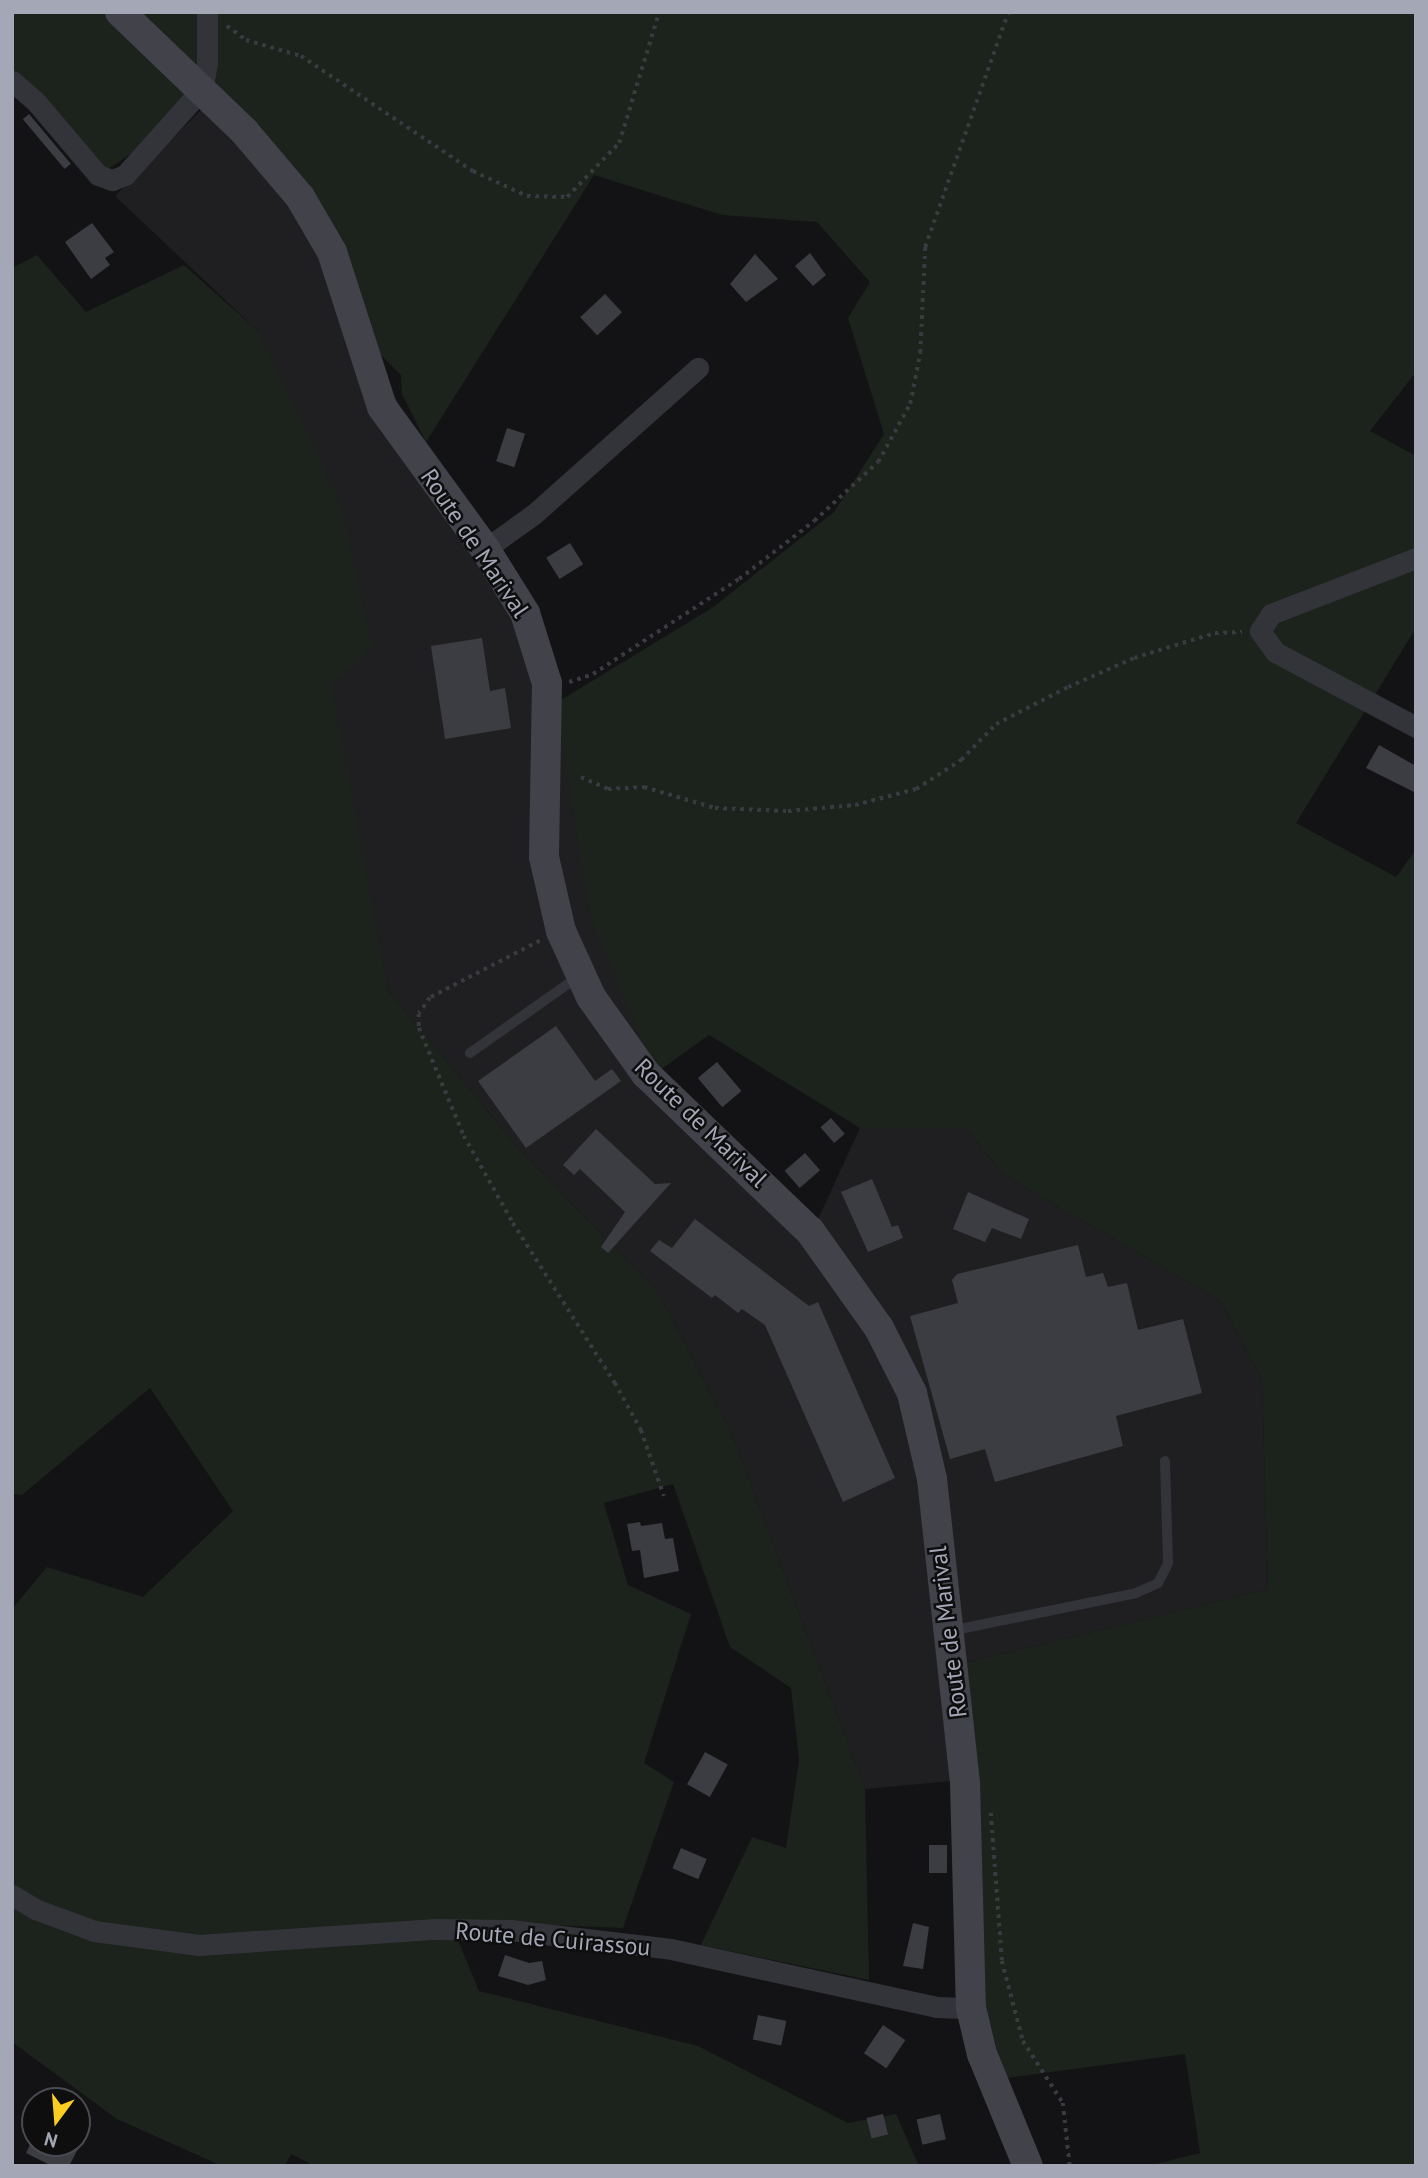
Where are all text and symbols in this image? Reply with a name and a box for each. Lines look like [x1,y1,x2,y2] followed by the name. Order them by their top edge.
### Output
[415,463,535,623] street label: Route de Marival
[629,1053,773,1193] street label: Route de Marival
[923,1544,973,1720] street label: Route de Marival
[454,1916,652,1962] street label: Route de Cuirassou
[21,2087,91,2157] north arrow
[41,2127,60,2154] text: N

